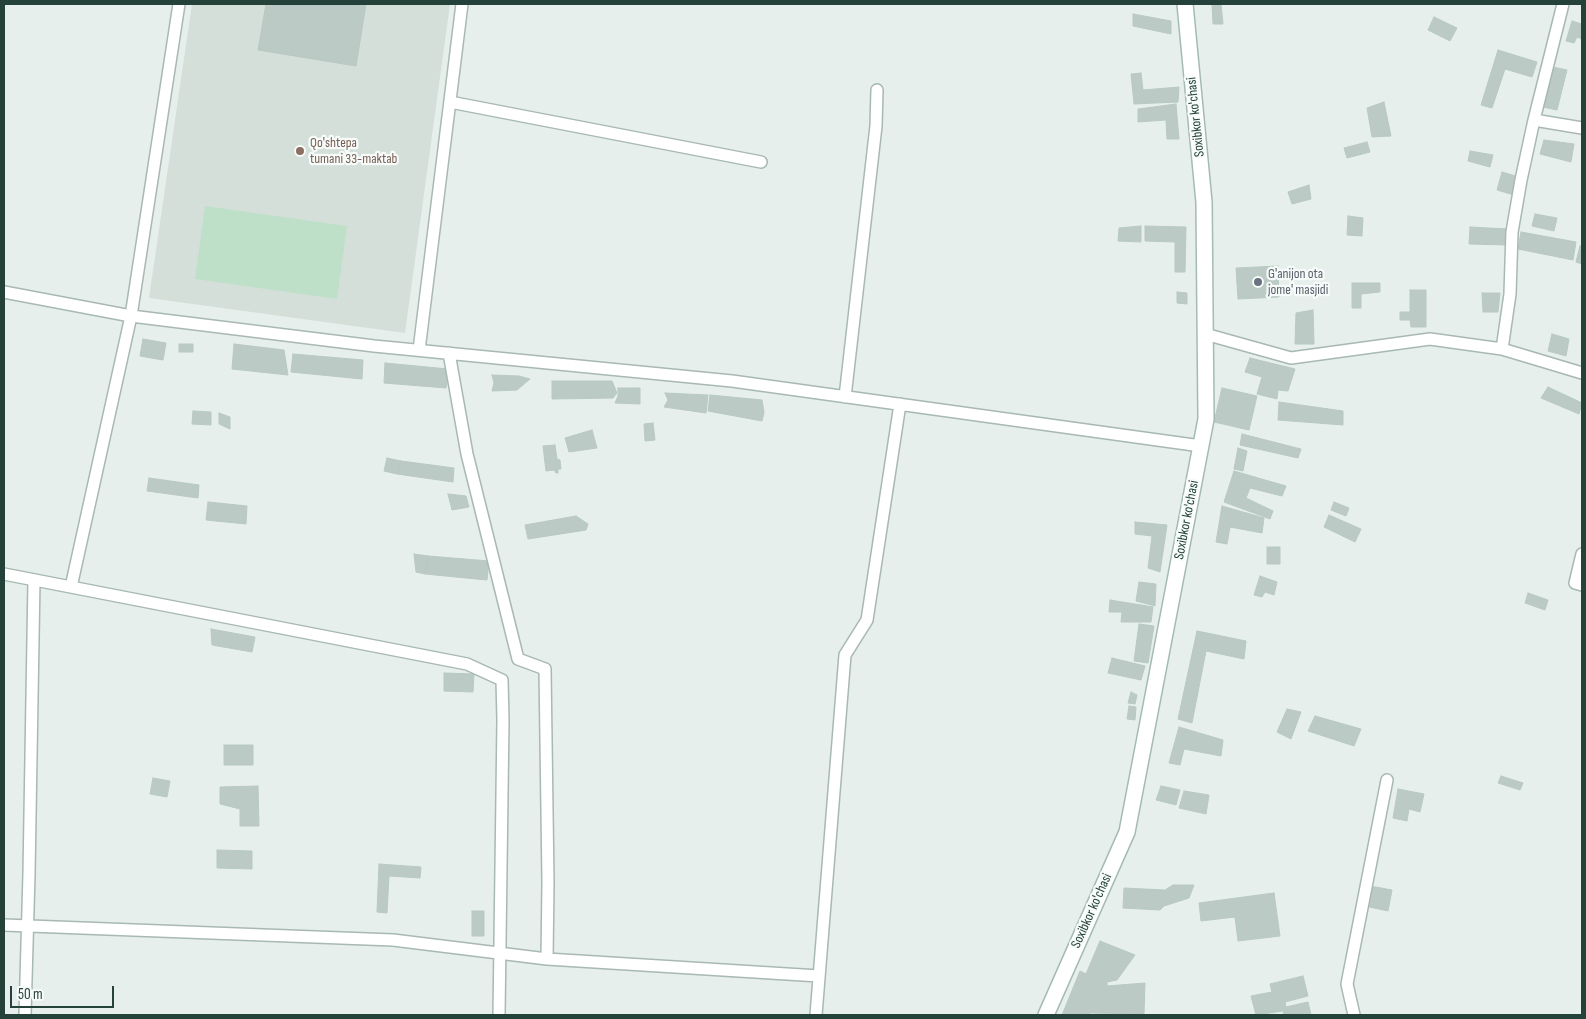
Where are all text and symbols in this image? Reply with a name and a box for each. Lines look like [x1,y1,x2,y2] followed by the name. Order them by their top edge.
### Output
[1183,76,1209,158] street label: Soxibkor ko'chasi
[310,135,397,168] place label: Qo'shtepa tumani 33-maktab
[294,145,306,157] marker: Qo'shtepa tumani 33-maktab
[1268,266,1328,298] place label: G'anijon ota jome' masjidi
[1252,276,1264,288] marker: G'anijon ota jome' masjidi
[1171,479,1203,561] street label: Soxibkor ko'chasi
[1068,871,1116,951] street label: Soxibkor ko'chasi
[12,976,116,1008] scale bar
[18,985,43,1004] text: 50 m

